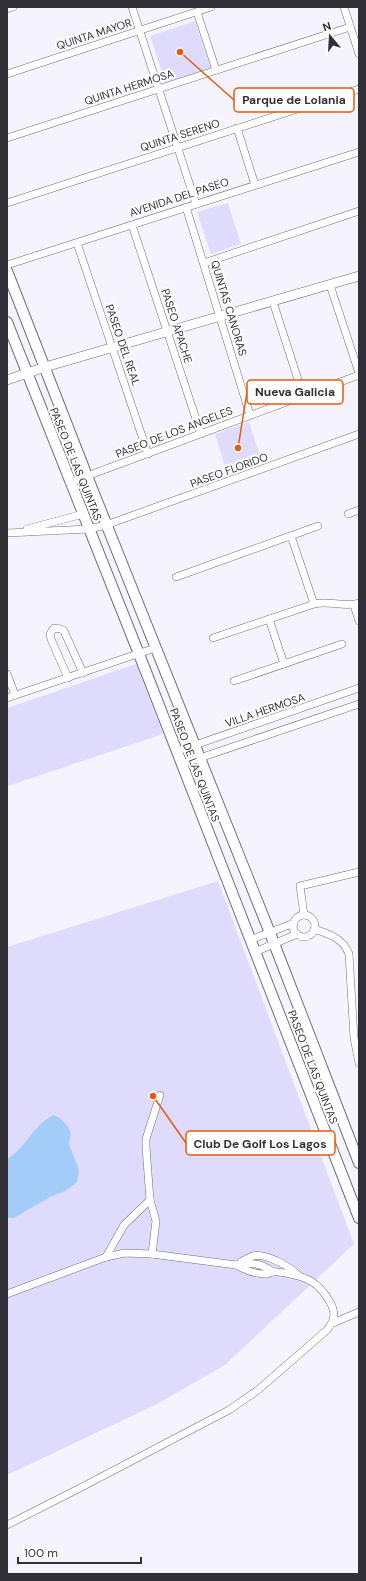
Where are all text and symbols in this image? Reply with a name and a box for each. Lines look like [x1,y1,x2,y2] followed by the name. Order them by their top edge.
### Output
[55,15,133,53] street label: QUINTA MAYOR
[310,16,350,56] north arrow
[321,19,333,34] text: N
[83,66,175,108] street label: QUINTA HERMOSA
[234,88,354,112] callout: Parque de Lolania
[242,92,346,108] text: Parque de Lolania
[138,116,222,154] street label: QUINTA SERENO
[128,174,230,220] street label: AVENIDA DEL PASEO
[208,259,250,357] street label: QUINTAS CANORAS
[158,287,196,365] street label: PASEO APACHE
[103,302,144,388] street label: PASEO DEL REAL
[247,380,343,404] callout: Nueva Galicia
[255,384,335,400] text: Nueva Galicia
[114,403,234,461] street label: PASEO DE LOS ANGELES
[47,405,105,523] street label: PASEO DE LAS QUINTAS
[188,449,270,491] street label: PASEO FLORIDO
[223,690,307,730] street label: VILLA HERMOSA
[167,706,223,824] street label: PASEO DE LAS QUINTAS
[285,1008,341,1126] street label: PASEO DE LAS QUINTAS
[186,1131,335,1155] callout: Club De Golf Los Lagos
[193,1136,327,1152] text: Club De Golf Los Lagos
[18,1539,141,1565] scale bar
[24,1545,58,1561] text: 100 m

